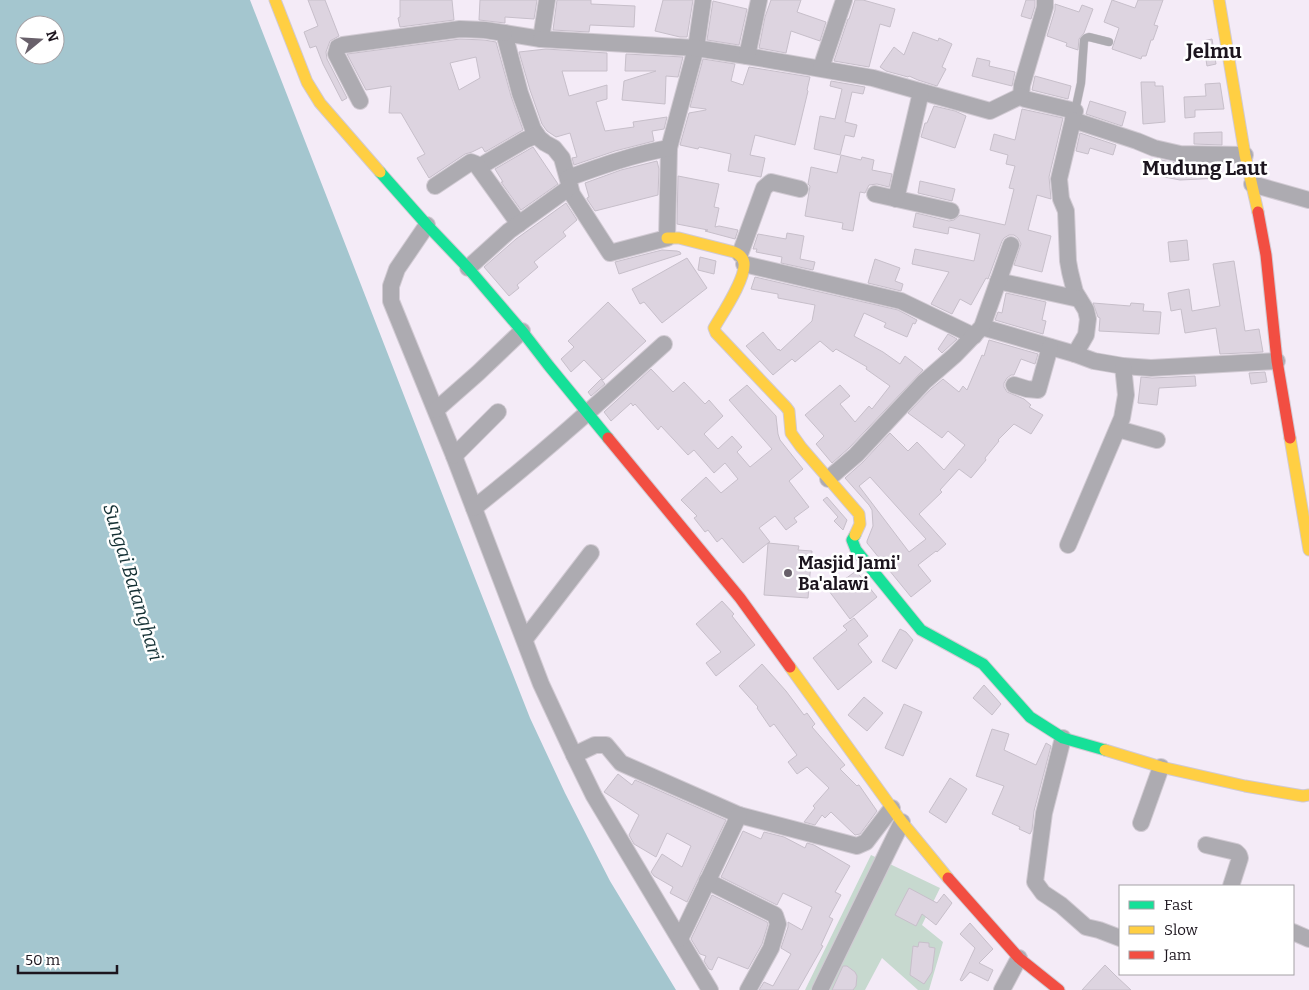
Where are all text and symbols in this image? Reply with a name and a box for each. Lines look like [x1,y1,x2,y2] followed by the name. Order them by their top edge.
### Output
[15,15,65,65] north arrow
[42,28,62,44] text: N
[1185,39,1242,63] district label: Jelmu
[1142,156,1268,180] district label: Mudung Laut
[98,501,168,663] water label: Sungai Batanghari
[798,552,900,595] place label: Masjid Jami' Ba'alawi
[782,567,794,579] marker: Masjid Jami' Ba'alawi
[1119,885,1294,975] legend
[1164,896,1193,914] text: Fast
[1164,921,1199,939] text: Slow
[18,942,116,974] scale bar
[1163,946,1192,964] text: Jam
[25,951,61,969] text: 50 m

